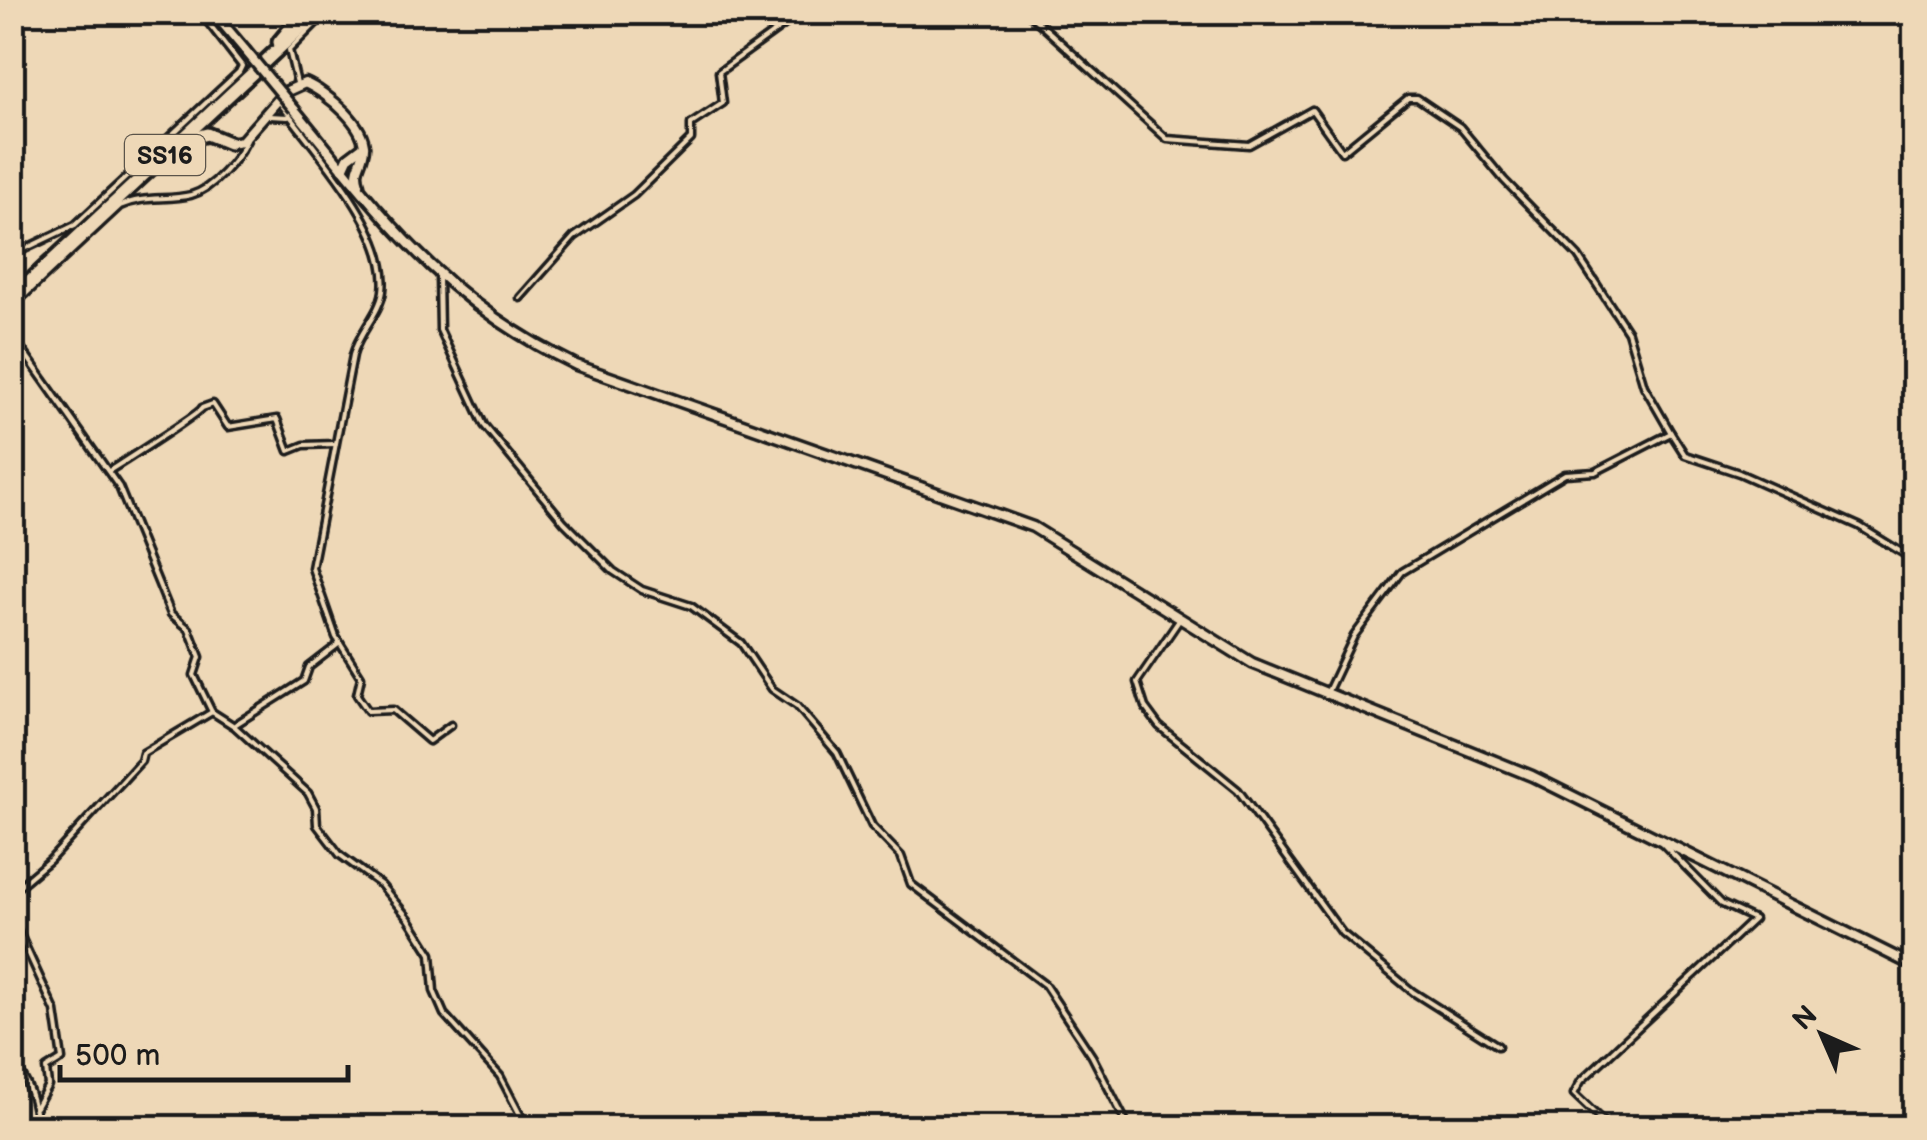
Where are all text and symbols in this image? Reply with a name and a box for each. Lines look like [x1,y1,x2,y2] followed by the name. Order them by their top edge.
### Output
[125,135,205,175] road number: SS16
[1772,985,1872,1085] north arrow
[1786,999,1824,1037] text: N
[60,1020,348,1082] scale bar
[75,1038,160,1074] text: 500 m

